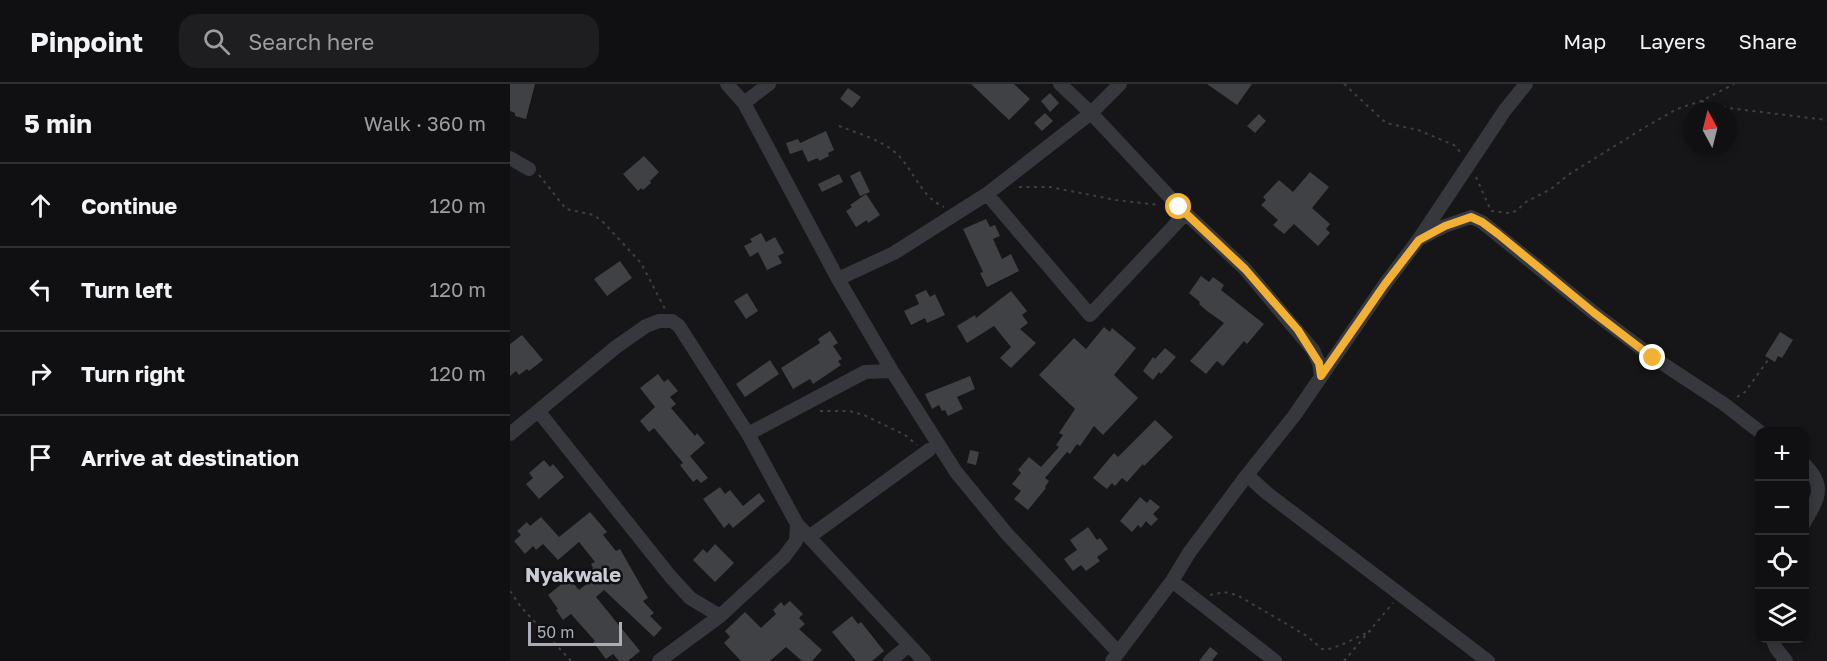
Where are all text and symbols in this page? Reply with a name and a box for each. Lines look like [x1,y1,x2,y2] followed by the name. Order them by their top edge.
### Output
[179,14,599,68] search box
[30,25,143,58] text: Pinpoint
[200,25,233,58] icon: search
[248,28,374,55] text: Search here
[1563,28,1606,54] text: Map
[1639,28,1706,54] text: Layers
[1739,28,1797,54] text: Share
[1683,102,1737,156] north arrow
[24,108,92,139] text: 5 min
[364,111,486,135] text: Walk · 360 m
[24,189,57,222] icon: ahead
[81,192,177,219] text: Continue
[430,193,486,217] text: 120 m
[1165,193,1191,219] route start
[24,273,57,306] icon: left
[81,276,172,303] text: Turn left
[430,277,486,301] text: 120 m
[1639,344,1665,370] route end
[24,357,57,390] icon: right
[81,360,185,387] text: Turn right
[430,361,486,385] text: 120 m
[1755,427,1809,643] map controls
[1755,427,1809,481] button: +
[24,441,57,474] icon: arrive
[81,444,299,471] text: Arrive at destination
[1755,481,1809,535] button: −
[1755,535,1809,589] button: locate
[525,562,621,586] district label: Nyakwale
[1755,589,1809,643] button: layers
[528,619,622,646] scale bar
[537,622,574,642] text: 50 m

